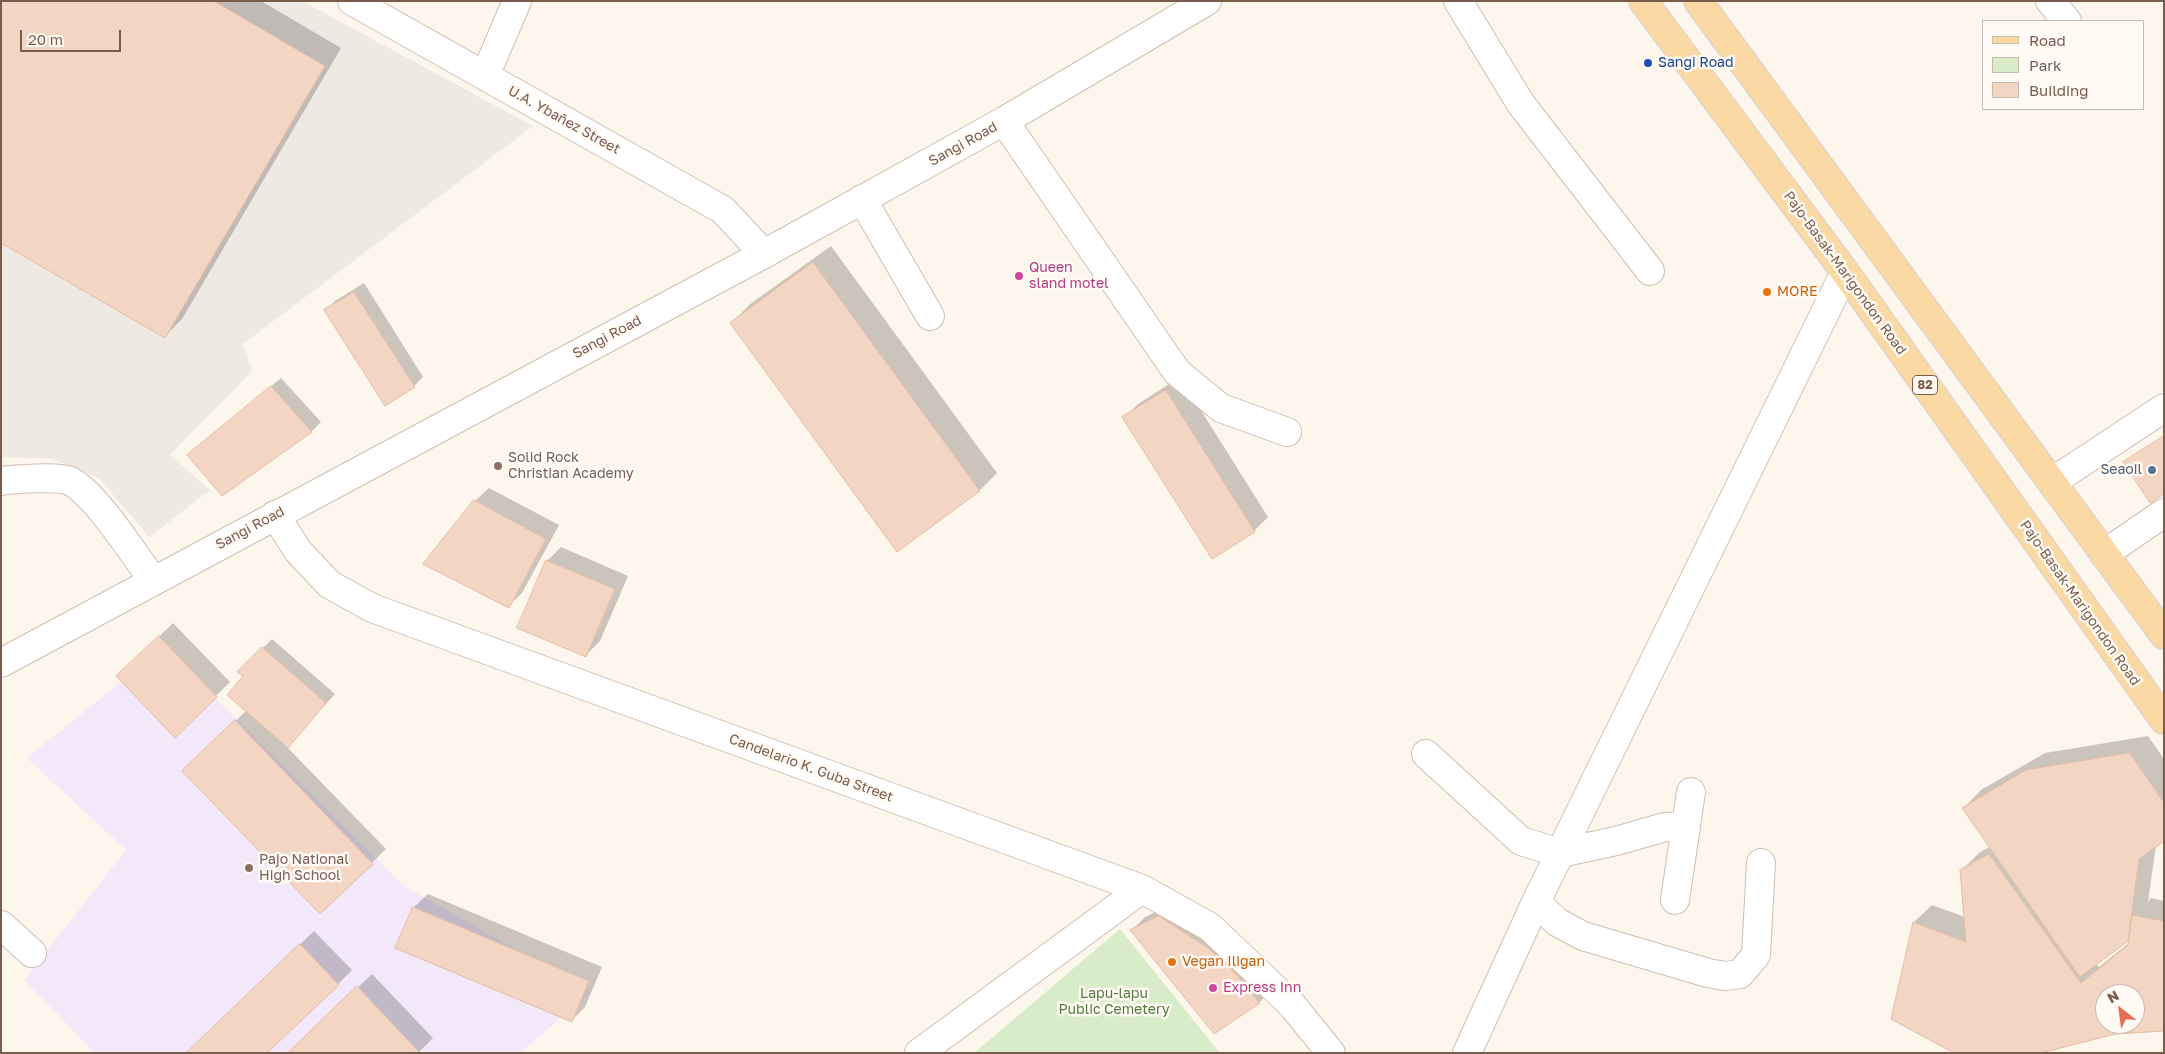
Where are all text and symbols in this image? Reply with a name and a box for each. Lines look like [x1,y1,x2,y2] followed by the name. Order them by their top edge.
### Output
[22,20,124,52] scale bar
[1982,20,2145,110] legend
[28,30,63,48] text: 20 m
[2029,31,2066,49] text: Road
[1658,55,1734,71] place label: Sangi Road
[2029,56,2061,74] text: Park
[1642,57,1654,69] marker: Sangi Road
[2029,81,2089,99] text: Building
[505,82,623,158] street label: U.A. Ybañez Street
[926,118,1000,170] street label: Sangi Road
[1780,188,1910,358] street label: Pajo-Basak-Marigondon Road
[1029,260,1109,292] place label: Queen sland motel
[1013,270,1025,282] marker: Queen sland motel
[1777,284,1817,300] place label: MORE
[1761,286,1773,298] marker: MORE
[570,312,644,362] street label: Sangi Road
[1912,376,1938,394] road number: 82
[508,450,634,482] place label: Solid Rock Christian Academy
[492,460,504,472] marker: Solid Rock Christian Academy
[2100,462,2142,478] place label: Seaoil
[2146,464,2158,476] marker: Seaoil
[213,503,287,553] street label: Sangi Road
[2016,517,2144,689] street label: Pajo-Basak-Marigondon Road
[727,730,895,806] street label: Candelario K. Guba Street
[259,852,349,884] place label: Pajo National High School
[243,862,255,874] marker: Pajo National High School
[1182,954,1265,970] place label: Vegan Iligan
[1166,956,1178,968] marker: Vegan Iligan
[1223,980,1301,996] place label: Express Inn
[1207,982,1219,994] marker: Express Inn
[2095,984,2145,1034] north arrow
[1058,986,1170,1019] park label: Lapu-lapu Public Cemetery
[2104,986,2122,1006] text: N

